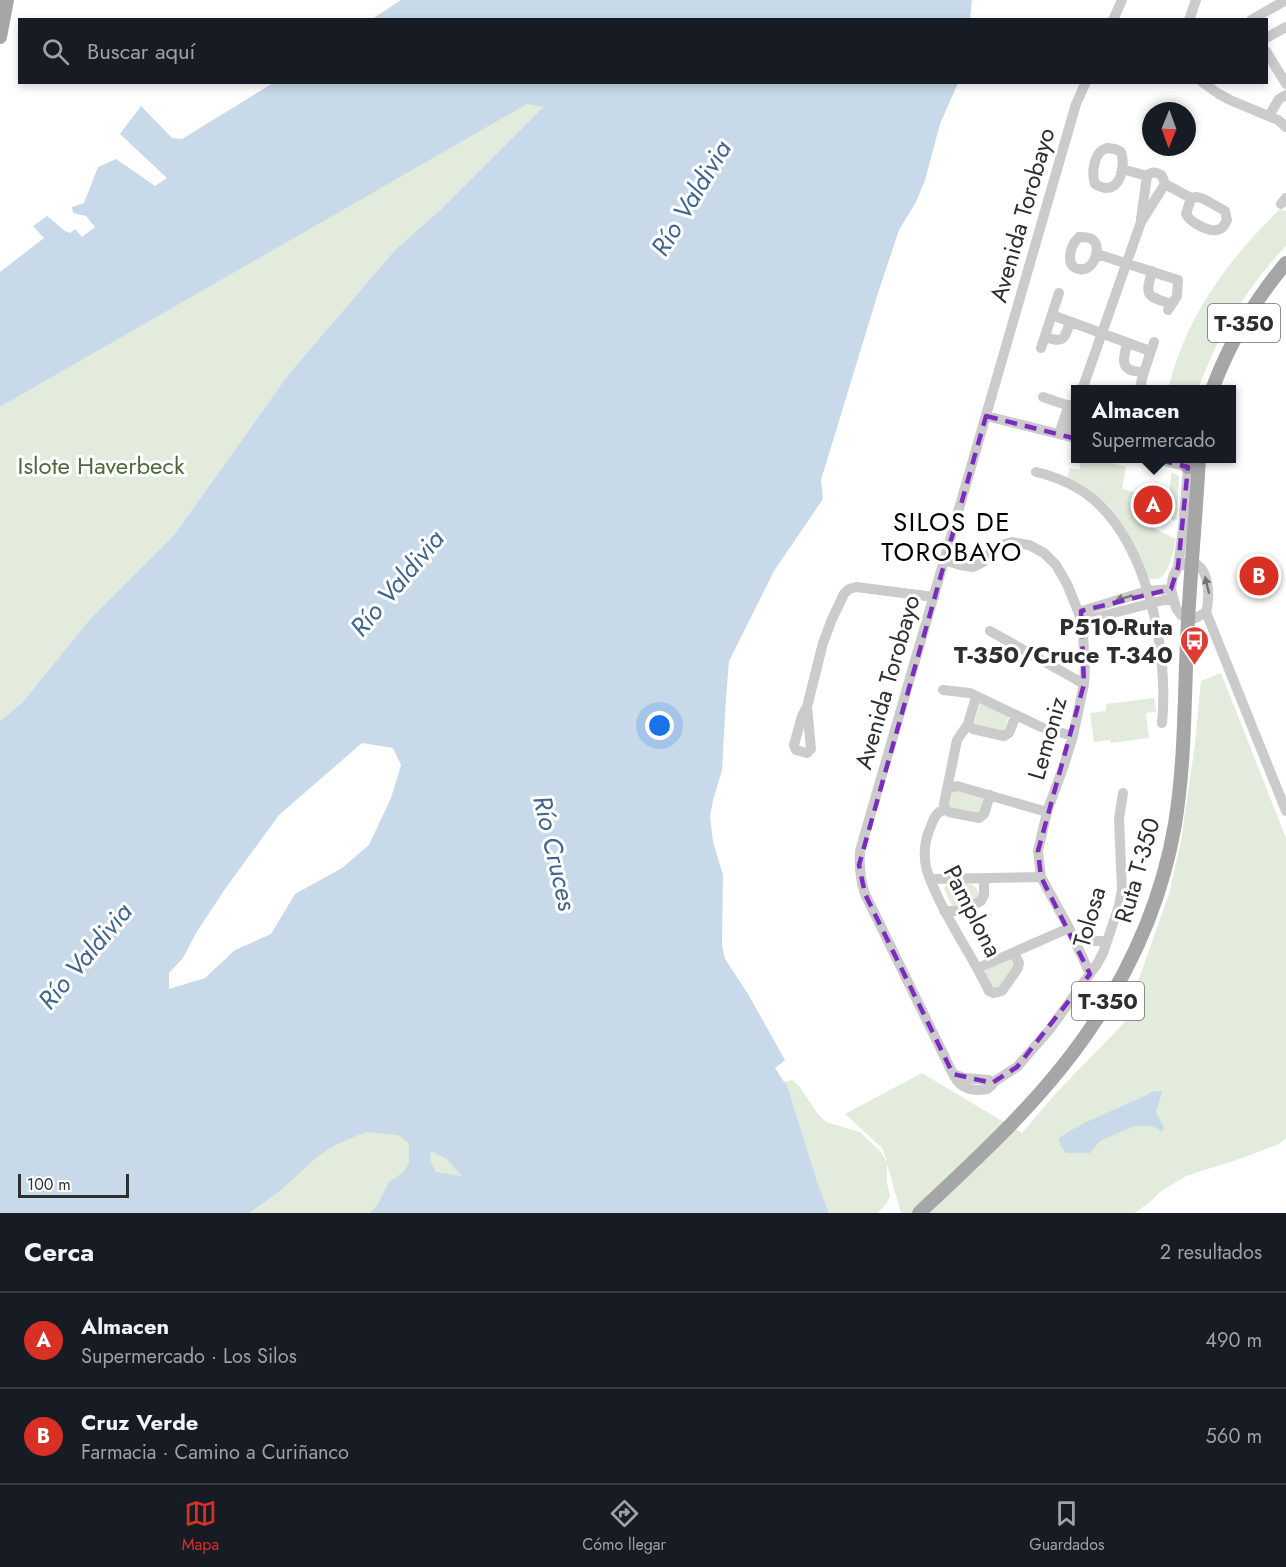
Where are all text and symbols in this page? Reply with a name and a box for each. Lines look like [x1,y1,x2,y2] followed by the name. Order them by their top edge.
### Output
[18,18,1268,84] search box
[39,35,72,68] icon: search
[87,35,195,67] text: Buscar aquí
[1142,102,1196,156] north arrow
[980,124,1064,306] street label: Avenida Torobayo
[641,132,741,263] water label: Río Valdivia
[1208,304,1280,342] road number: T-350
[1071,385,1236,463] popup
[1092,394,1180,426] text: Almacen
[1092,426,1215,455] text: Supermercado
[18,448,185,483] park label: Islote Haverbeck
[1134,482,1172,528] pin: A
[881,503,1023,571] district label: SILOS DE TOROBAYO
[341,521,454,645] water label: Río Valdivia
[1240,554,1278,598] pin: B
[1201,576,1211,594] one-way arrow
[845,591,929,773] street label: Avenida Torobayo
[1115,594,1133,603] one-way arrow
[954,609,1173,672] place label: P510-Ruta T-350/Cruce T-340
[1178,624,1210,666] bus stop icon: P510-Ruta T-350/Cruce T-340
[1018,692,1076,784] street label: Lemoniz
[645,711,674,740] your location
[523,792,587,915] water label: Río Cruces
[1105,813,1169,927] street label: Ruta T-350
[935,859,1011,963] street label: Pamplona
[1064,883,1114,951] street label: Tolosa
[29,894,142,1018] water label: Río Valdivia
[1072,982,1144,1020] road number: T-350
[18,1171,129,1198] scale bar
[27,1173,71,1196] text: 100 m
[24,1233,94,1271] text: Cerca
[1160,1238,1262,1267] text: 2 resultados
[81,1310,169,1342] text: Almacen
[36,1326,51,1355] text: A
[1205,1326,1262,1355] text: 490 m
[81,1342,297,1371] text: Supermercado · Los Silos
[81,1406,198,1438] text: Cruz Verde
[37,1422,50,1451] text: B
[1206,1422,1262,1451] text: 560 m
[81,1438,349,1467] text: Farmacia · Camino a Curiñanco
[182,1497,219,1556] tab: Mapa
[582,1497,666,1556] tab: Cómo llegar
[1029,1497,1104,1556] tab: Guardados

